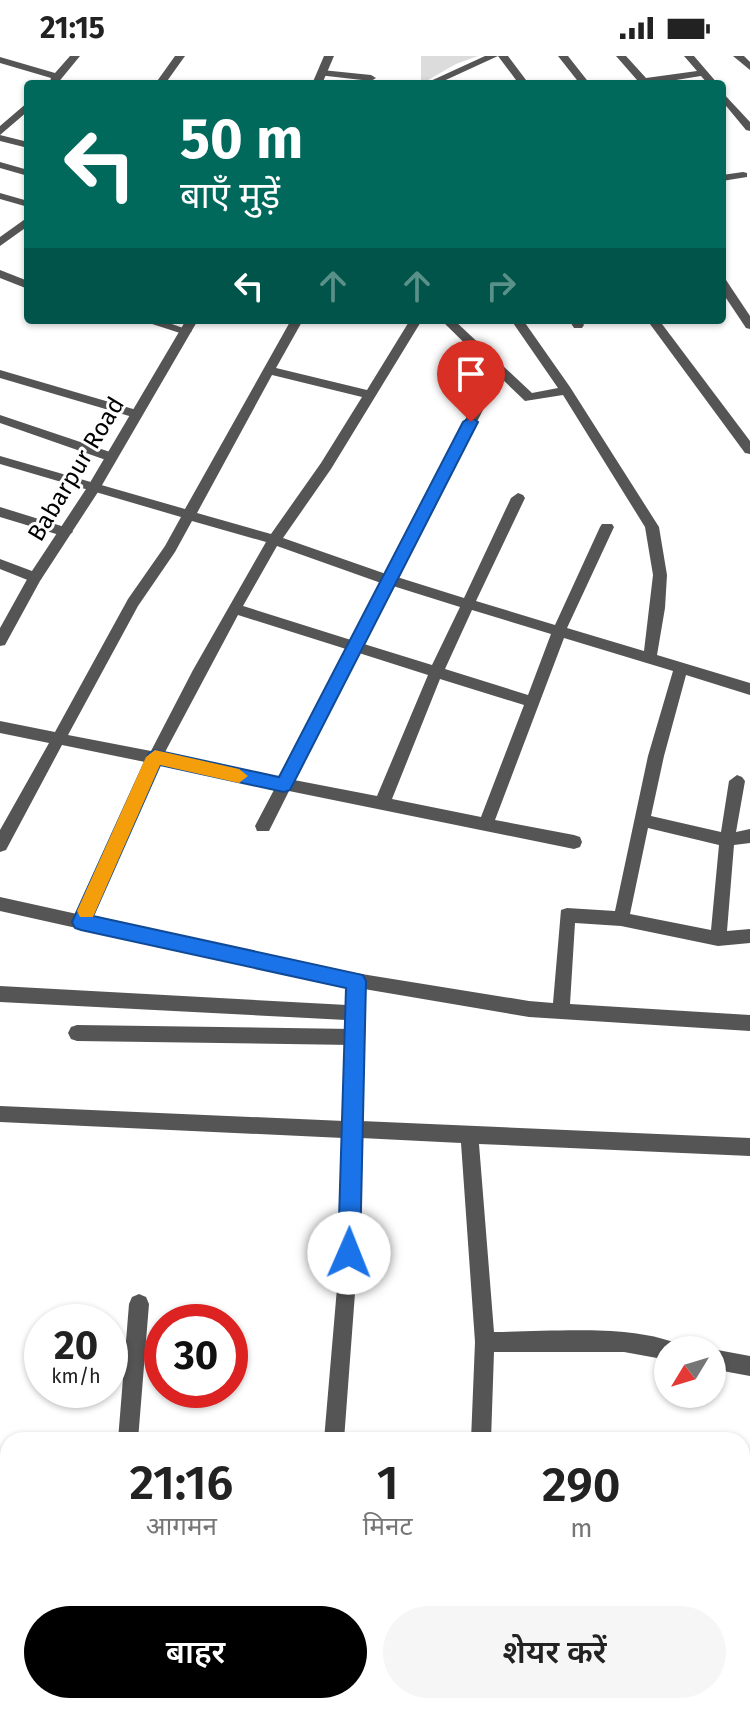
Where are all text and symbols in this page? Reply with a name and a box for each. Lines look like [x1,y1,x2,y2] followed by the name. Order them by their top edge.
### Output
[40,10,105,46] text: 21:15
[180,106,303,173] text: 50 m
[48,112,152,216] icon: left
[180,174,280,218] text: बाएँ मुड़ें
[227,264,271,308] icon: left
[311,264,355,308] icon: ahead
[395,264,439,308] icon: ahead
[479,264,523,308] icon: right
[437,340,505,422] pin
[449,352,493,396] icon: arrive
[22,392,130,546] street label: Babarpur Road
[307,1211,391,1295] position arrow
[144,1304,248,1408] speed limit sign: 30
[54,1322,98,1370] text: 20
[654,1336,726,1408] north arrow
[654,1336,726,1408] map controls
[51,1364,101,1388] text: km/h
[130,1454,233,1512] text: 21:16
[377,1454,399,1512] text: 1
[542,1456,621,1514] text: 290
[146,1511,217,1542] text: आगमन
[363,1511,413,1542] text: मिनट
[570,1513,592,1544] text: m
[24,1606,367,1698] button: बाहर
[383,1606,726,1698] button: शेयर करें

